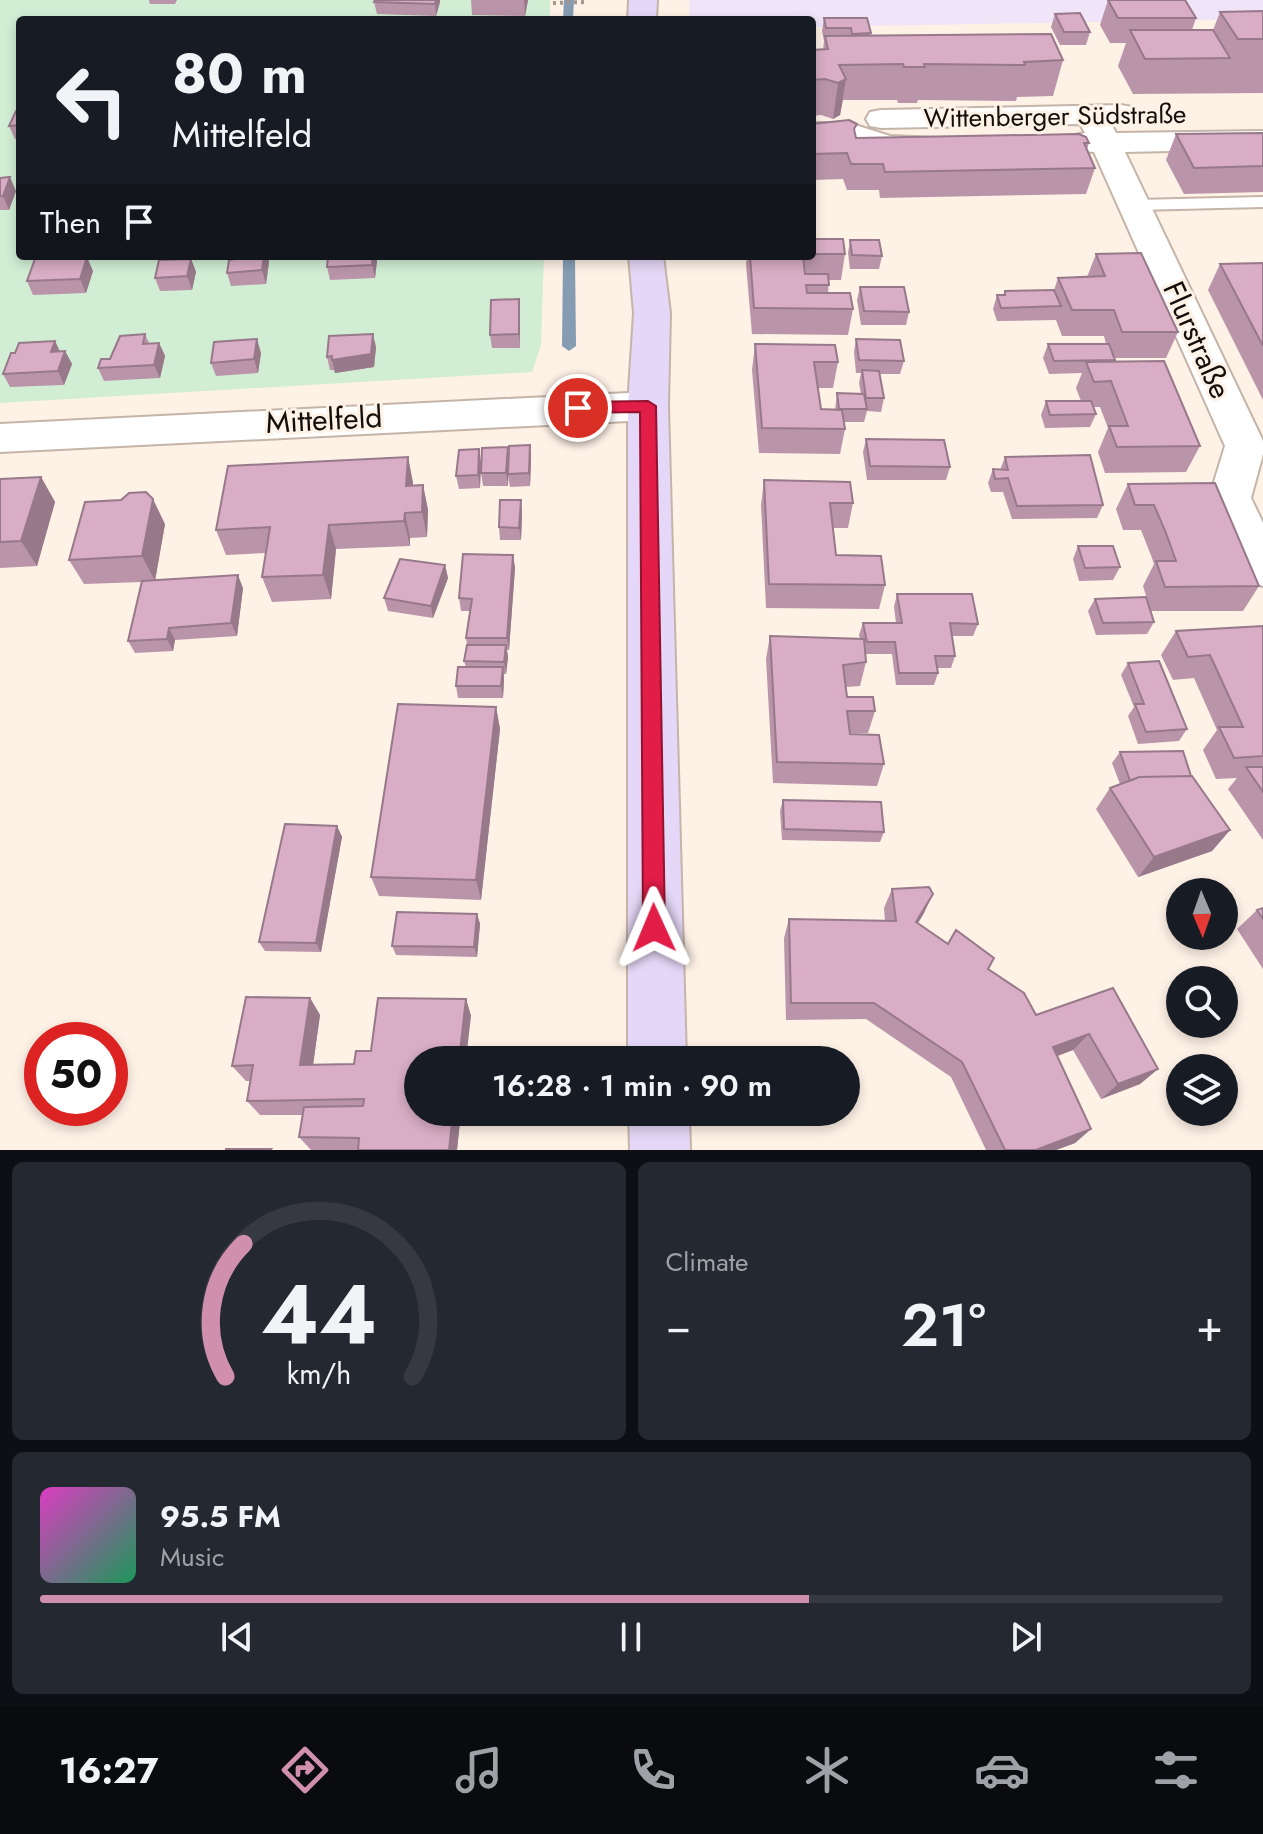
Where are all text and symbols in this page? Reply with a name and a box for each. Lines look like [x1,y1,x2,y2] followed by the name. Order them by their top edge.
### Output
[172,33,307,114] text: 80 m
[40,48,144,152] icon: left
[923,95,1187,137] street label: Wittenberger Südstraße
[172,108,312,160] text: Mittelfeld
[117,200,161,244] icon: arrive
[40,201,101,244] text: Then
[1153,274,1242,405] street label: Flurstraße
[544,374,612,442] pin
[556,386,600,430] icon: arrive
[264,395,383,444] street label: Mittelfeld
[1166,878,1238,950] north arrow
[1166,878,1238,1126] map controls
[612,886,696,970] position arrow
[1166,966,1238,1038] button: search
[24,1022,128,1126] speed limit sign: 50
[1166,1054,1238,1126] button: layers
[492,1064,772,1107] text: 16:28 · 1 min · 90 m
[666,1243,748,1281] text: Climate
[261,1254,377,1374] text: 44
[901,1282,986,1369] text: 21°
[666,1294,691,1358] text: −
[1196,1294,1223,1358] text: +
[286,1353,351,1395] text: km/h
[160,1495,281,1538] text: 95.5 FM
[160,1538,224,1576] text: Music
[215,1615,259,1659] icon: previous
[609,1615,653,1659] icon: pause
[1004,1615,1048,1659] icon: next
[277,1742,333,1798] icon: directions
[451,1742,507,1798] icon: music
[625,1742,681,1798] icon: phone
[799,1742,855,1798] icon: climate
[974,1742,1030,1798] icon: car
[1148,1742,1204,1798] icon: filters
[59,1744,158,1796] text: 16:27

